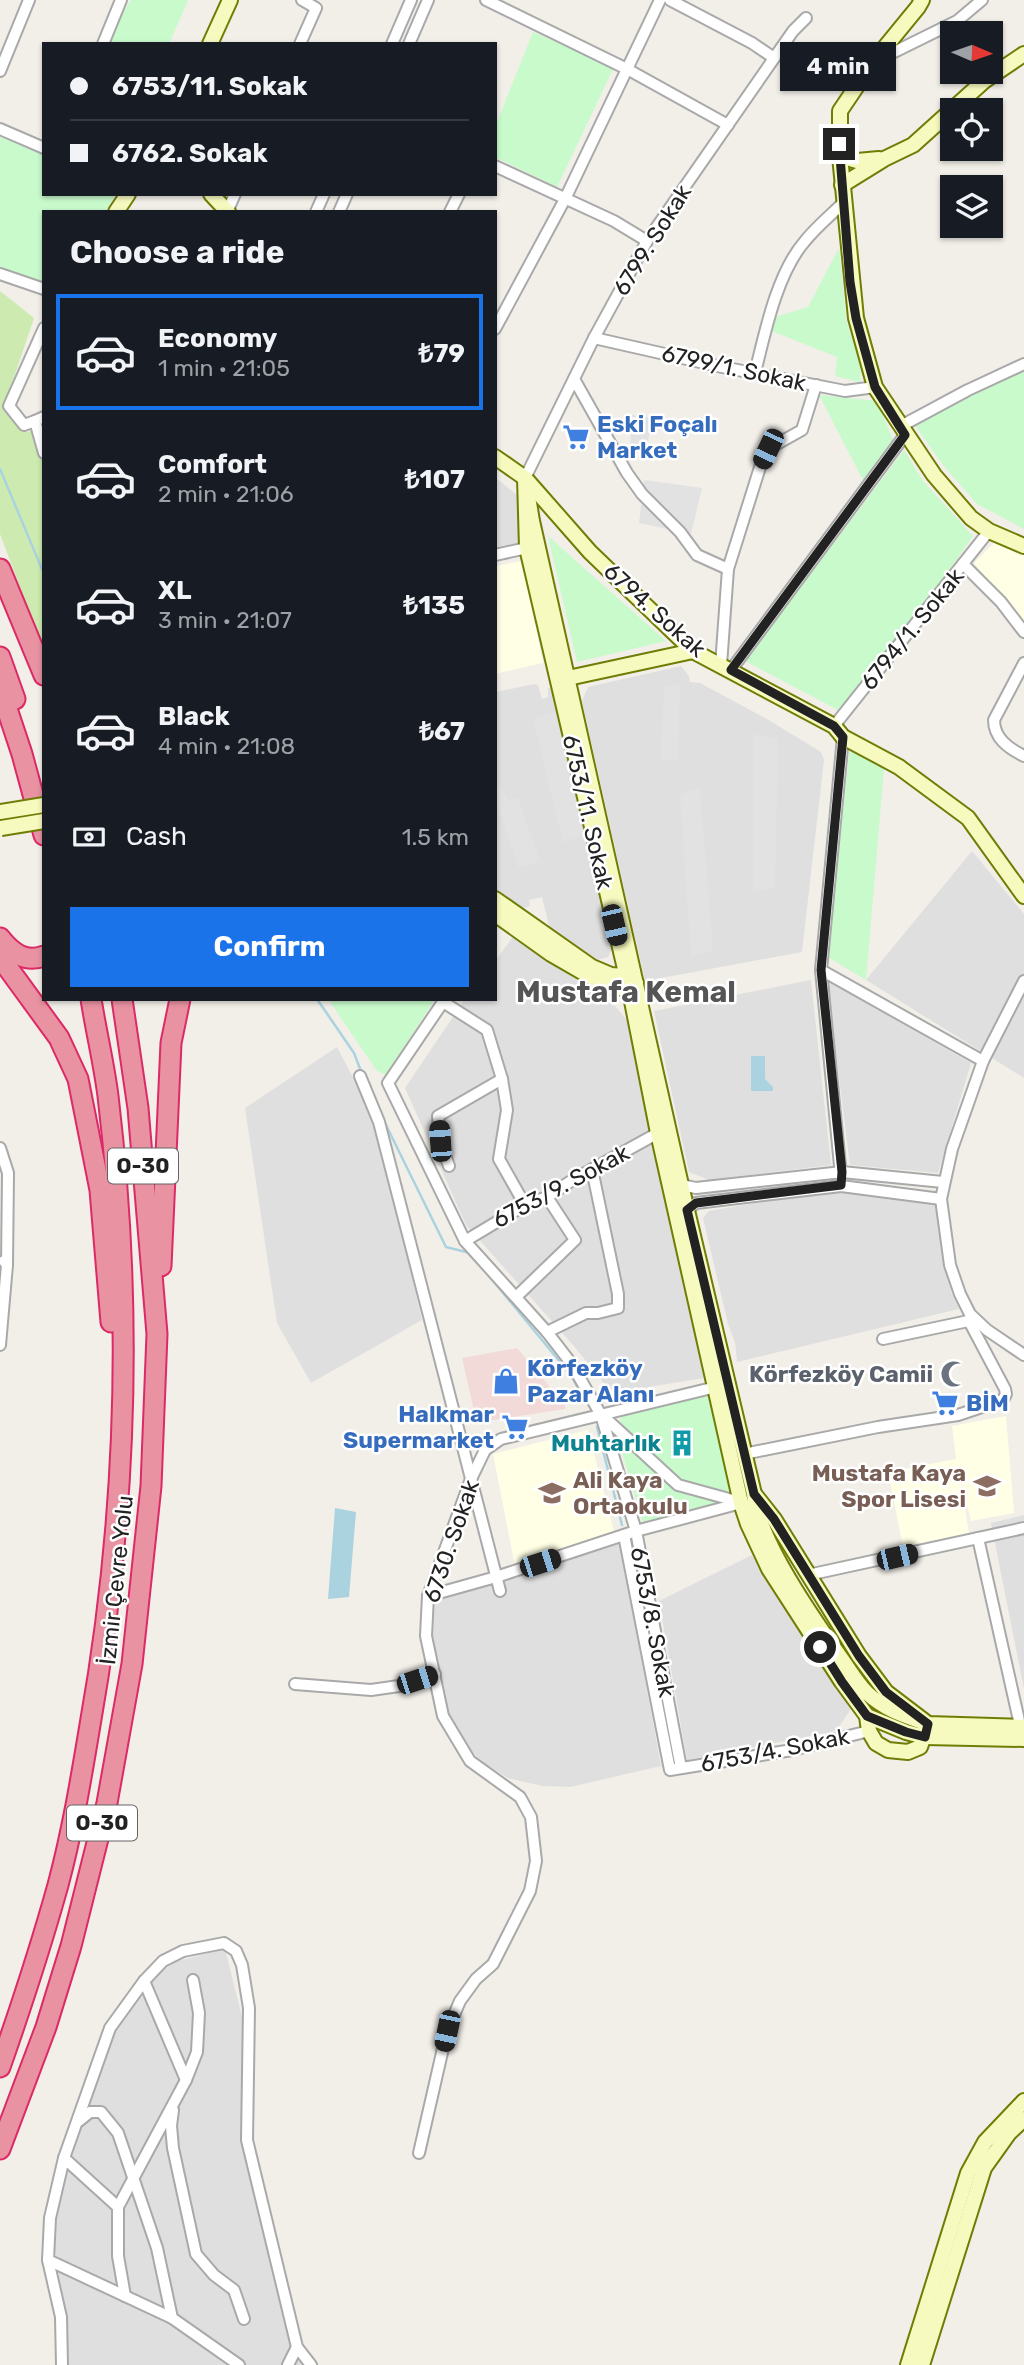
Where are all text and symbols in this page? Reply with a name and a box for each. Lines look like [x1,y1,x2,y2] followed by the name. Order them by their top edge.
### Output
[940,21,1003,84] north arrow
[940,21,1003,238] map controls
[781,43,897,92] callout: 4 min
[806,52,870,80] text: 4 min
[112,71,307,102] text: 6753/11. Sokak
[940,98,1003,161] button: locate
[823,128,855,160] route end
[112,138,268,169] text: 6762. Sokak
[940,175,1003,238] button: layers
[607,179,697,301] street label: 6799. Sokak
[70,233,284,271] text: Choose a ride
[74,321,137,384] icon: car
[158,323,277,354] text: Economy
[419,338,465,369] text: ₺79
[659,339,809,397] street label: 6799/1. Sokak
[158,354,290,382] text: 1 min · 21:05
[597,410,718,464] place label: Eski Foçalı Market
[561,422,591,452] supermarket icon: Eski Foçalı Market
[750,426,787,472] car
[74,447,137,510] icon: car
[158,449,267,480] text: Comfort
[405,464,465,495] text: ₺107
[158,480,294,508] text: 2 min · 21:06
[598,557,712,663] street label: 6794. Sokak
[854,562,970,696] street label: 6794/1. Sokak
[74,573,137,636] icon: car
[158,575,191,606] text: XL
[403,590,465,621] text: ₺135
[158,606,292,634] text: 3 min · 21:07
[74,699,137,762] icon: car
[158,701,230,732] text: Black
[419,716,465,747] text: ₺67
[158,732,295,760] text: 4 min · 21:08
[557,732,619,892] street label: 6753/11. Sokak
[70,818,108,856] icon: cash
[126,821,187,852] text: Cash
[402,823,469,851] text: 1.5 km
[600,902,629,948] car
[70,907,469,987] button: Confirm
[516,974,736,1010] district label: Mustafa Kemal
[429,1119,452,1163] car
[488,1138,634,1234] street label: 6753/9. Sokak
[108,1148,178,1184] road number: O-30
[527,1354,654,1408] place label: Körfezköy Pazar Alanı
[939,1359,969,1389] mosque icon: Körfezköy Camii
[749,1360,933,1388] place label: Körfezköy Camii
[491,1366,521,1396] shop icon: Körfezköy Pazar Alanı
[930,1388,960,1418] supermarket icon: BİM
[966,1389,1009,1417] place label: BİM
[343,1400,495,1454] place label: Halkmar Supermarket
[500,1412,530,1442] supermarket icon: Halkmar Supermarket
[667,1428,697,1458] building icon: Muhtarlık
[551,1429,662,1457] place label: Muhtarlık
[812,1459,966,1513] place label: Mustafa Kaya Spor Lisesi
[573,1466,688,1520] place label: Ali Kaya Ortaokulu
[972,1471,1002,1501] school or university icon: Mustafa Kaya Spor Lisesi
[417,1476,485,1606] street label: 6730. Sokak
[537,1478,567,1508] school or university icon: Ali Kaya Ortaokulu
[93,1494,139,1666] street label: İzmir Çevre Yolu
[875,1542,920,1572] car
[625,1544,681,1700] street label: 6753/8. Sokak
[517,1547,564,1579] car
[804,1631,836,1663] route start
[394,1664,441,1696] car
[698,1722,852,1778] street label: 6753/4. Sokak
[67,1806,137,1840] road number: O-30
[433,2008,462,2054] car

